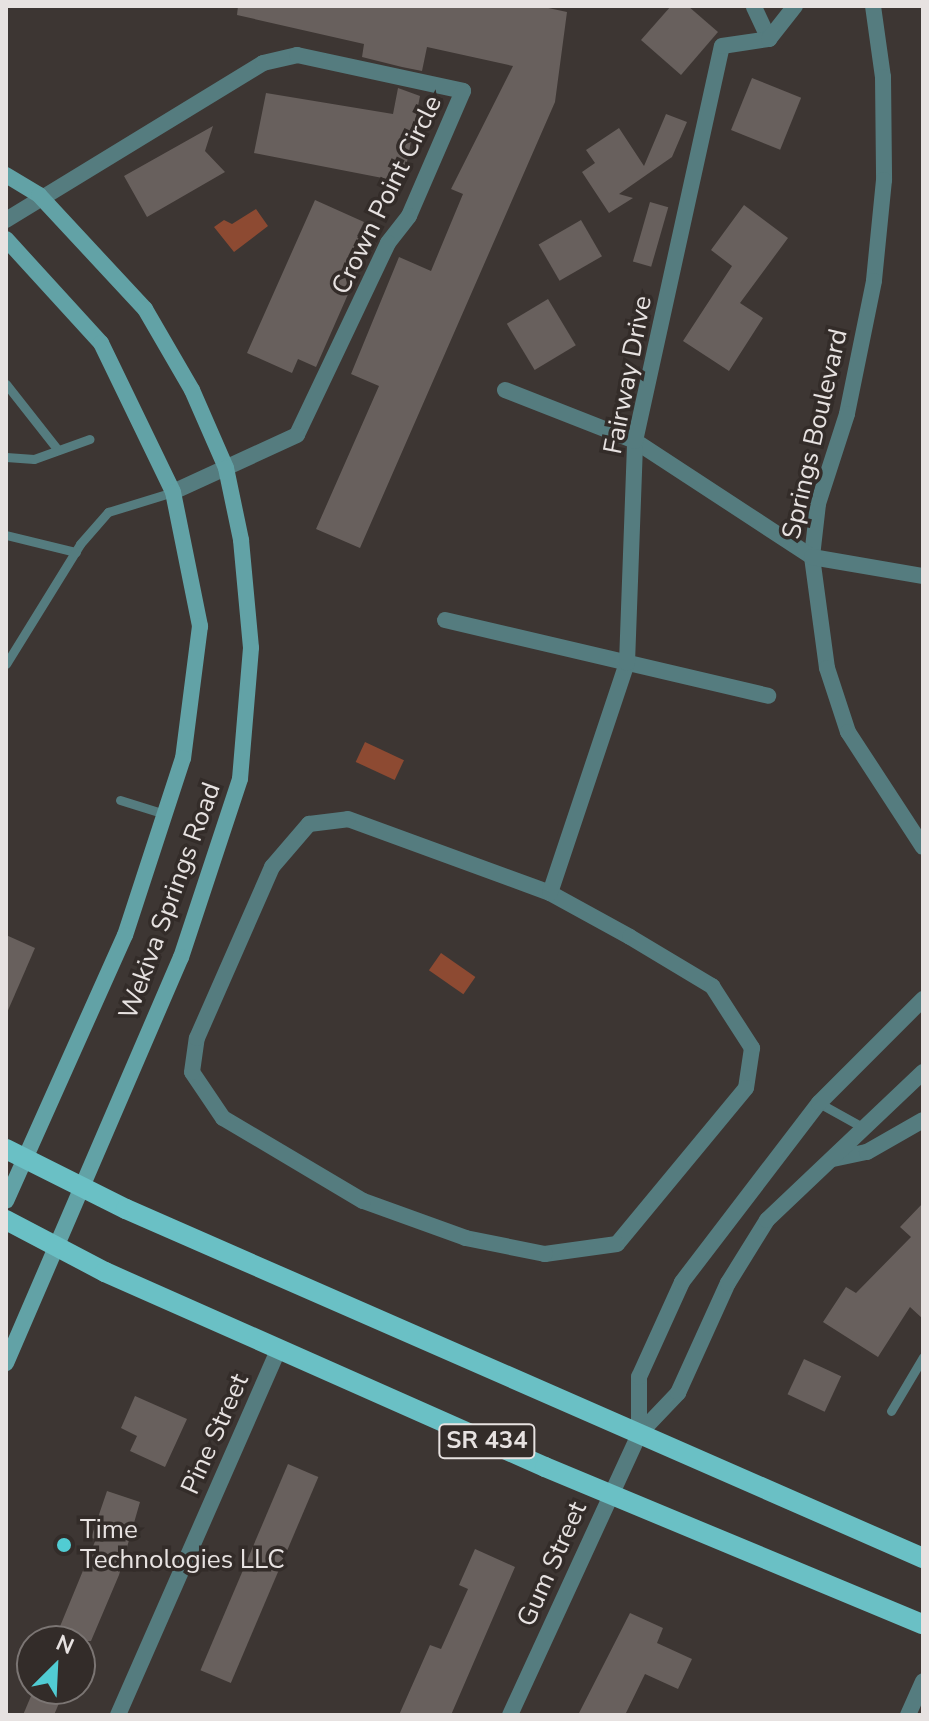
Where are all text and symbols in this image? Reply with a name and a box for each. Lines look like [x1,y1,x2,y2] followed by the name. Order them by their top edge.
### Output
[325,91,449,299] street label: Crown Point Circle
[597,293,659,457] street label: Fairway Drive
[776,326,854,542] street label: Springs Boulevard
[113,778,227,1024] street label: Wekiva Springs Road
[175,1369,255,1499] street label: Pine Street
[437,1421,537,1461] road number: SR 434
[511,1497,593,1631] street label: Gum Street
[80,1514,285,1576] place label: Time Technologies LLC
[55,1536,73,1554] marker: Time Technologies LLC
[16,1625,96,1705] north arrow
[51,1628,79,1662] text: N

